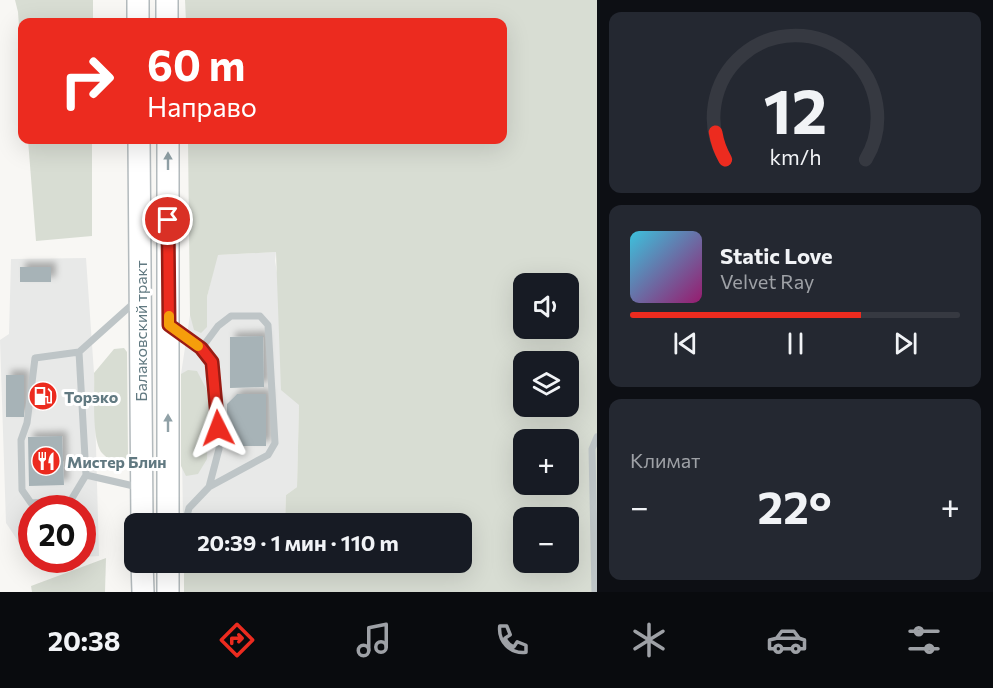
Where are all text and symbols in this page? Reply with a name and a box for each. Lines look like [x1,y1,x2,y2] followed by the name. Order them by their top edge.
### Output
[147,38,246,90] text: 60 m
[48,42,126,120] icon: right
[763,71,827,147] text: 12
[147,90,257,123] text: Направо
[769,143,821,169] text: km/h
[163,152,173,171] one-way arrow
[142,194,193,245] pin
[151,203,184,236] icon: arrive
[720,242,833,269] text: Static Love
[131,260,150,402] street label: Балаковский тракт
[720,269,814,293] text: Velvet Ray
[513,273,579,573] map controls
[513,273,579,339] button: sound
[669,327,702,360] icon: previous
[779,327,812,360] icon: pause
[889,327,922,360] icon: next
[513,351,579,417] button: layers
[27,380,59,412] fuel station icon: Торэко
[64,387,119,406] place label: Торэко
[186,396,250,460] position arrow
[163,414,173,433] one-way arrow
[513,429,579,495] button: +
[30,445,62,477] restaurant icon: Мистер Блин
[630,448,700,472] text: Климат
[67,452,167,471] place label: Мистер Блин
[758,478,832,533] text: 22°
[630,485,649,526] text: −
[941,485,960,526] text: +
[18,495,96,573] speed limit sign: 20
[513,507,579,573] button: −
[197,529,399,556] text: 20:39 · 1 мин · 110 m
[216,619,258,661] icon: directions
[353,619,395,661] icon: music
[491,619,533,661] icon: phone
[628,619,670,661] icon: climate
[766,619,808,661] icon: car
[903,619,945,661] icon: filters
[48,624,120,657] text: 20:38

